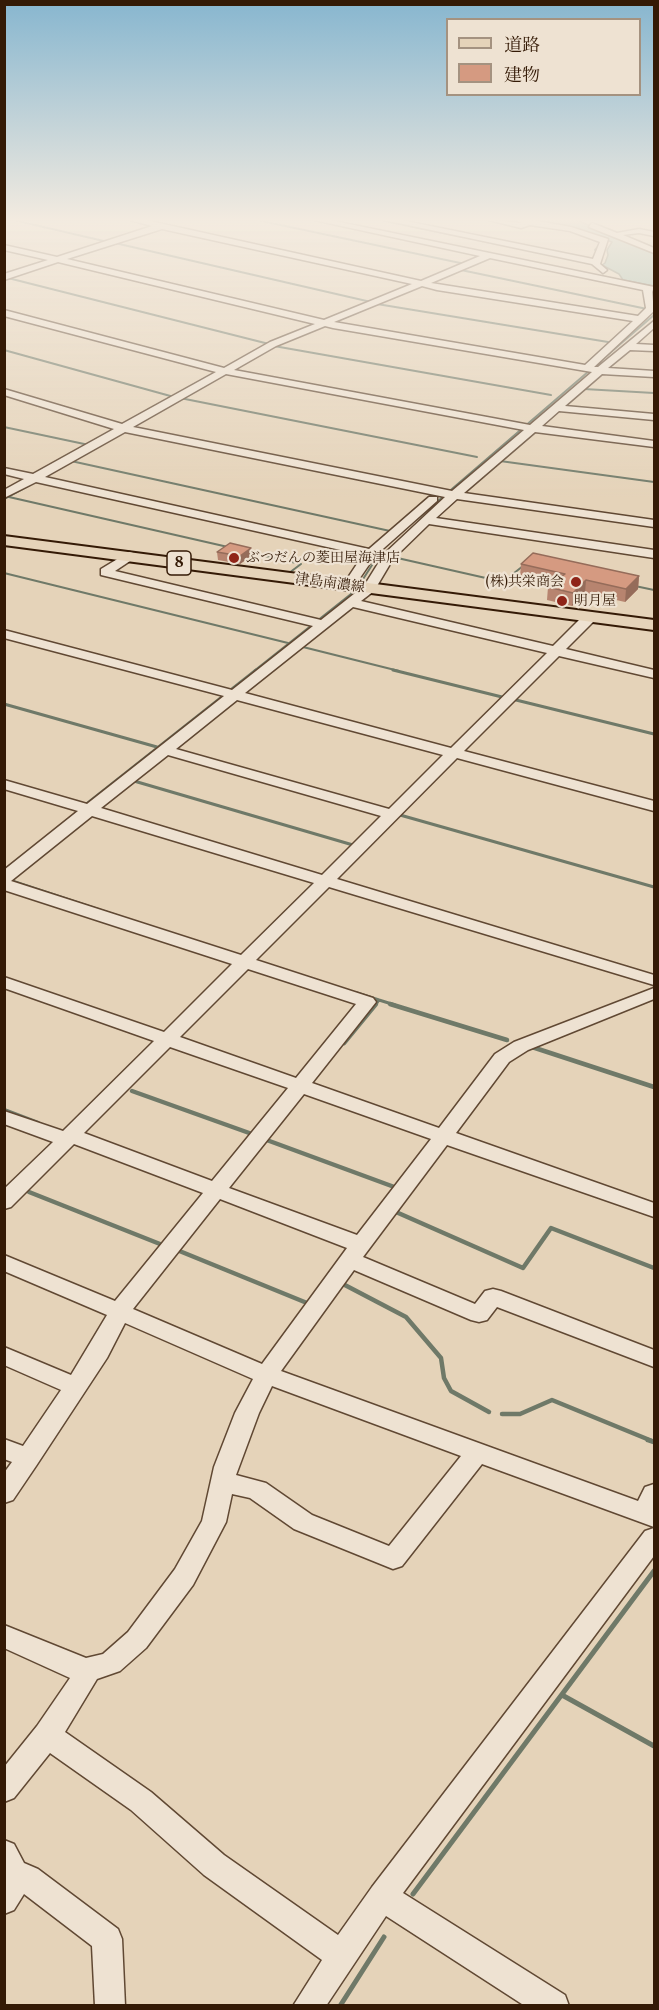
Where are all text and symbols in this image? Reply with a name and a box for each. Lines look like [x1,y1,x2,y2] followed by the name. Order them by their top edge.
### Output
[446,18,641,96] legend
[504,34,540,56] text: 道路
[504,64,540,86] text: 建物
[246,550,400,566] place label: ぶつだんの菱田屋海津店
[167,551,191,575] road number: 8
[227,551,241,565] marker: ぶつだんの菱田屋海津店
[294,570,366,596] street label: 津島南濃線
[486,574,564,590] place label: (株)共栄商会
[569,575,583,589] marker: (株)共栄商会
[574,593,616,609] place label: 明月屋
[555,594,569,608] marker: 明月屋

